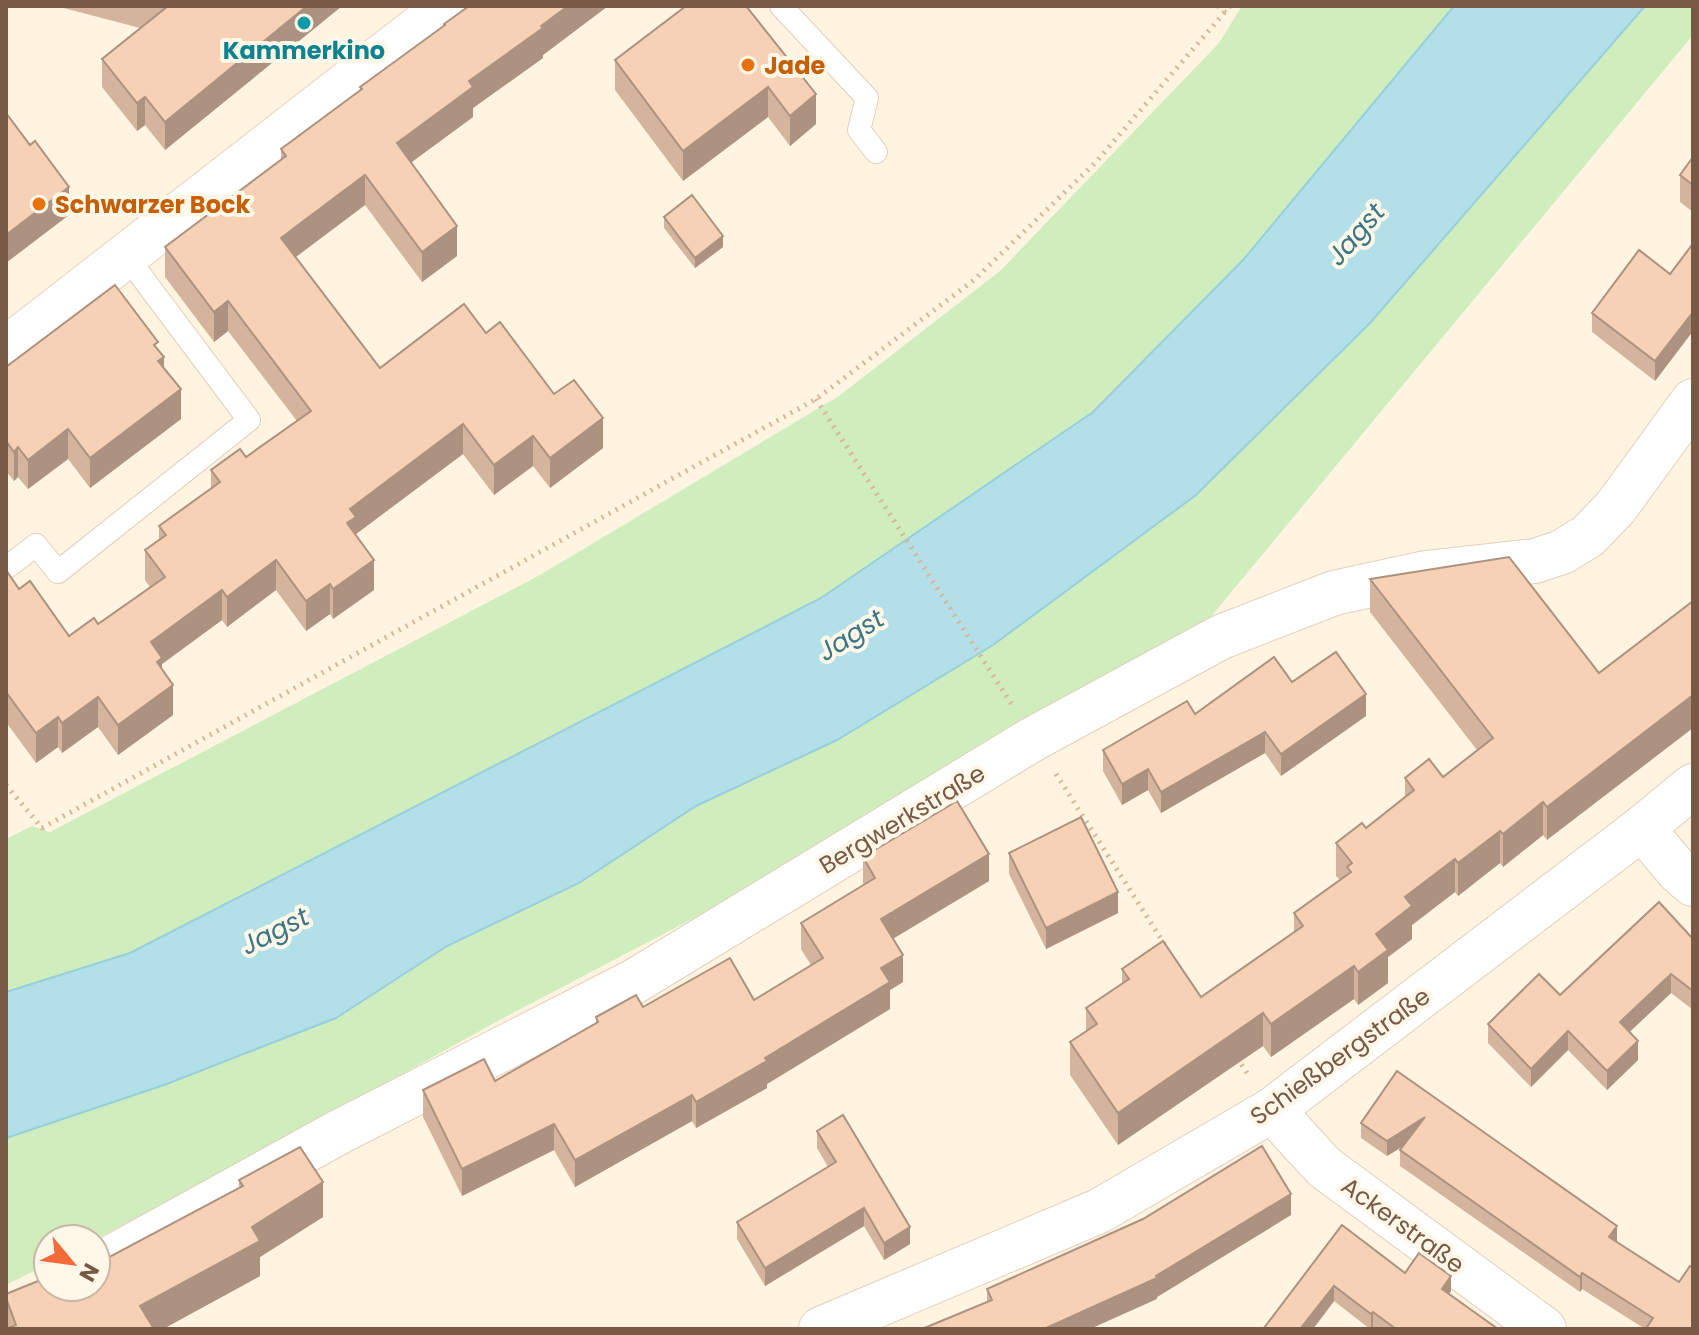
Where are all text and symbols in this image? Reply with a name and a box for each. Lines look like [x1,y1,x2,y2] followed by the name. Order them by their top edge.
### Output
[295,14,313,32] marker: Kammerkino
[223,34,385,67] place label: Kammerkino
[764,49,825,82] place label: Jade
[739,56,757,74] marker: Jade
[55,188,250,221] place label: Schwarzer Bock
[30,195,48,213] marker: Schwarzer Bock
[1319,195,1394,273] water label: Jagst
[811,600,892,669] water label: Jagst
[813,756,991,882] street label: Bergwerkstraße
[235,898,316,963] water label: Jagst
[1243,979,1437,1133] street label: Schießbergstraße
[1335,1169,1471,1281] street label: Ackerstraße
[32,1223,112,1303] north arrow
[71,1258,107,1287] text: N

